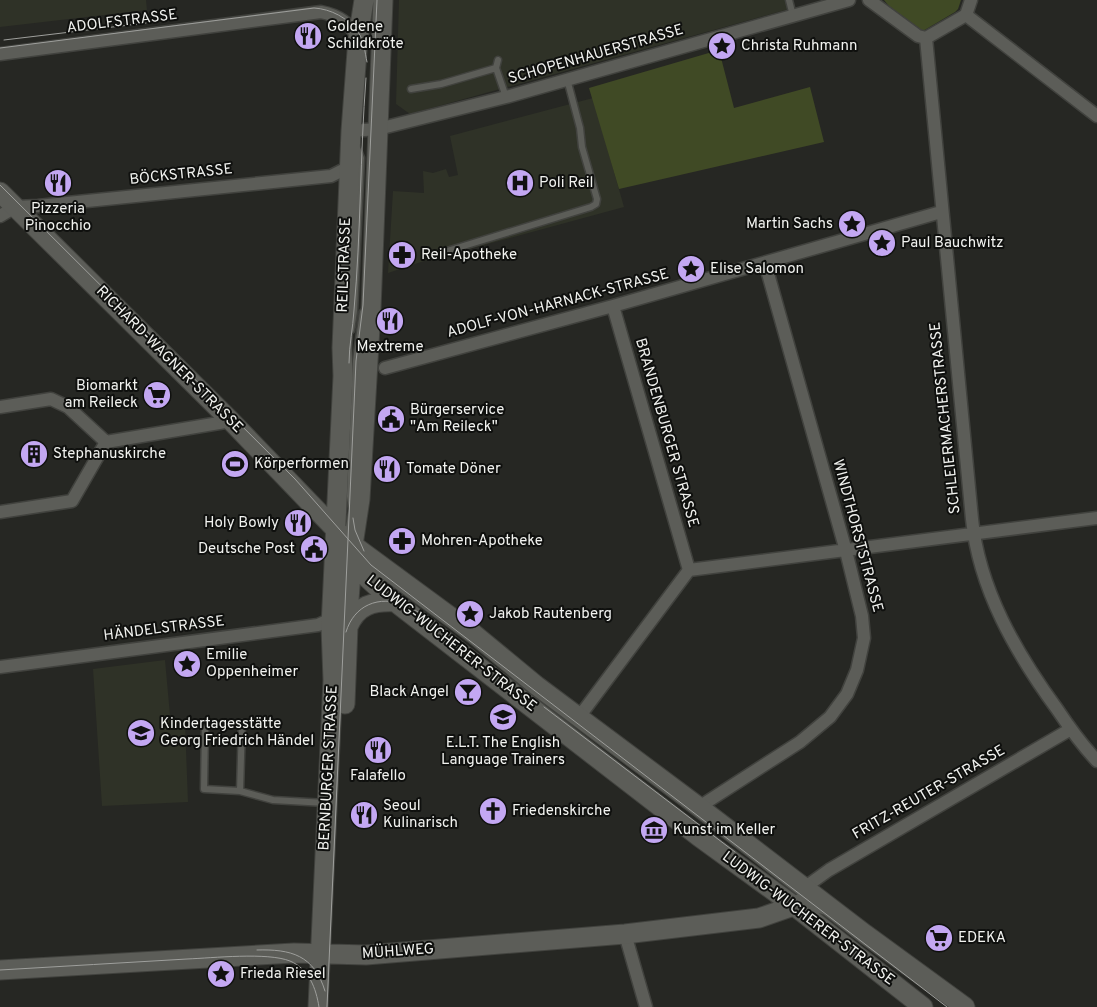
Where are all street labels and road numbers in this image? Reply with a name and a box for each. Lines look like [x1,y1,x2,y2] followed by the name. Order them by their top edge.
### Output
[66,6,178,38] street label: ADOLFSTRASSE
[506,21,686,89] street label: SCHOPENHAUERSTRASSE
[128,159,233,190] street label: BÖCKSTRASSE
[334,217,356,313] street label: REILSTRASSE
[445,265,671,343] street label: ADOLF-VON-HARNACK-STRASSE
[91,282,247,438] street label: RICHARD-WAGNER-STRASSE
[926,321,966,515] street label: SCHLEIERMACHERSTRASSE
[630,336,702,530] street label: BRANDENBURGER STRASSE
[827,457,887,615] street label: WINDTHORSTSTRASSE
[362,571,540,717] street label: LUDWIG-WUCHERER-STRASSE
[102,611,226,646] street label: HÄNDELSTRASSE
[315,685,343,851] street label: BERNBURGER STRASSE
[849,741,1009,845] street label: FRITZ-REUTER-STRASSE
[718,848,898,990] street label: LUDWIG-WUCHERER-STRASSE
[361,939,435,964] street label: MÜHLWEG

